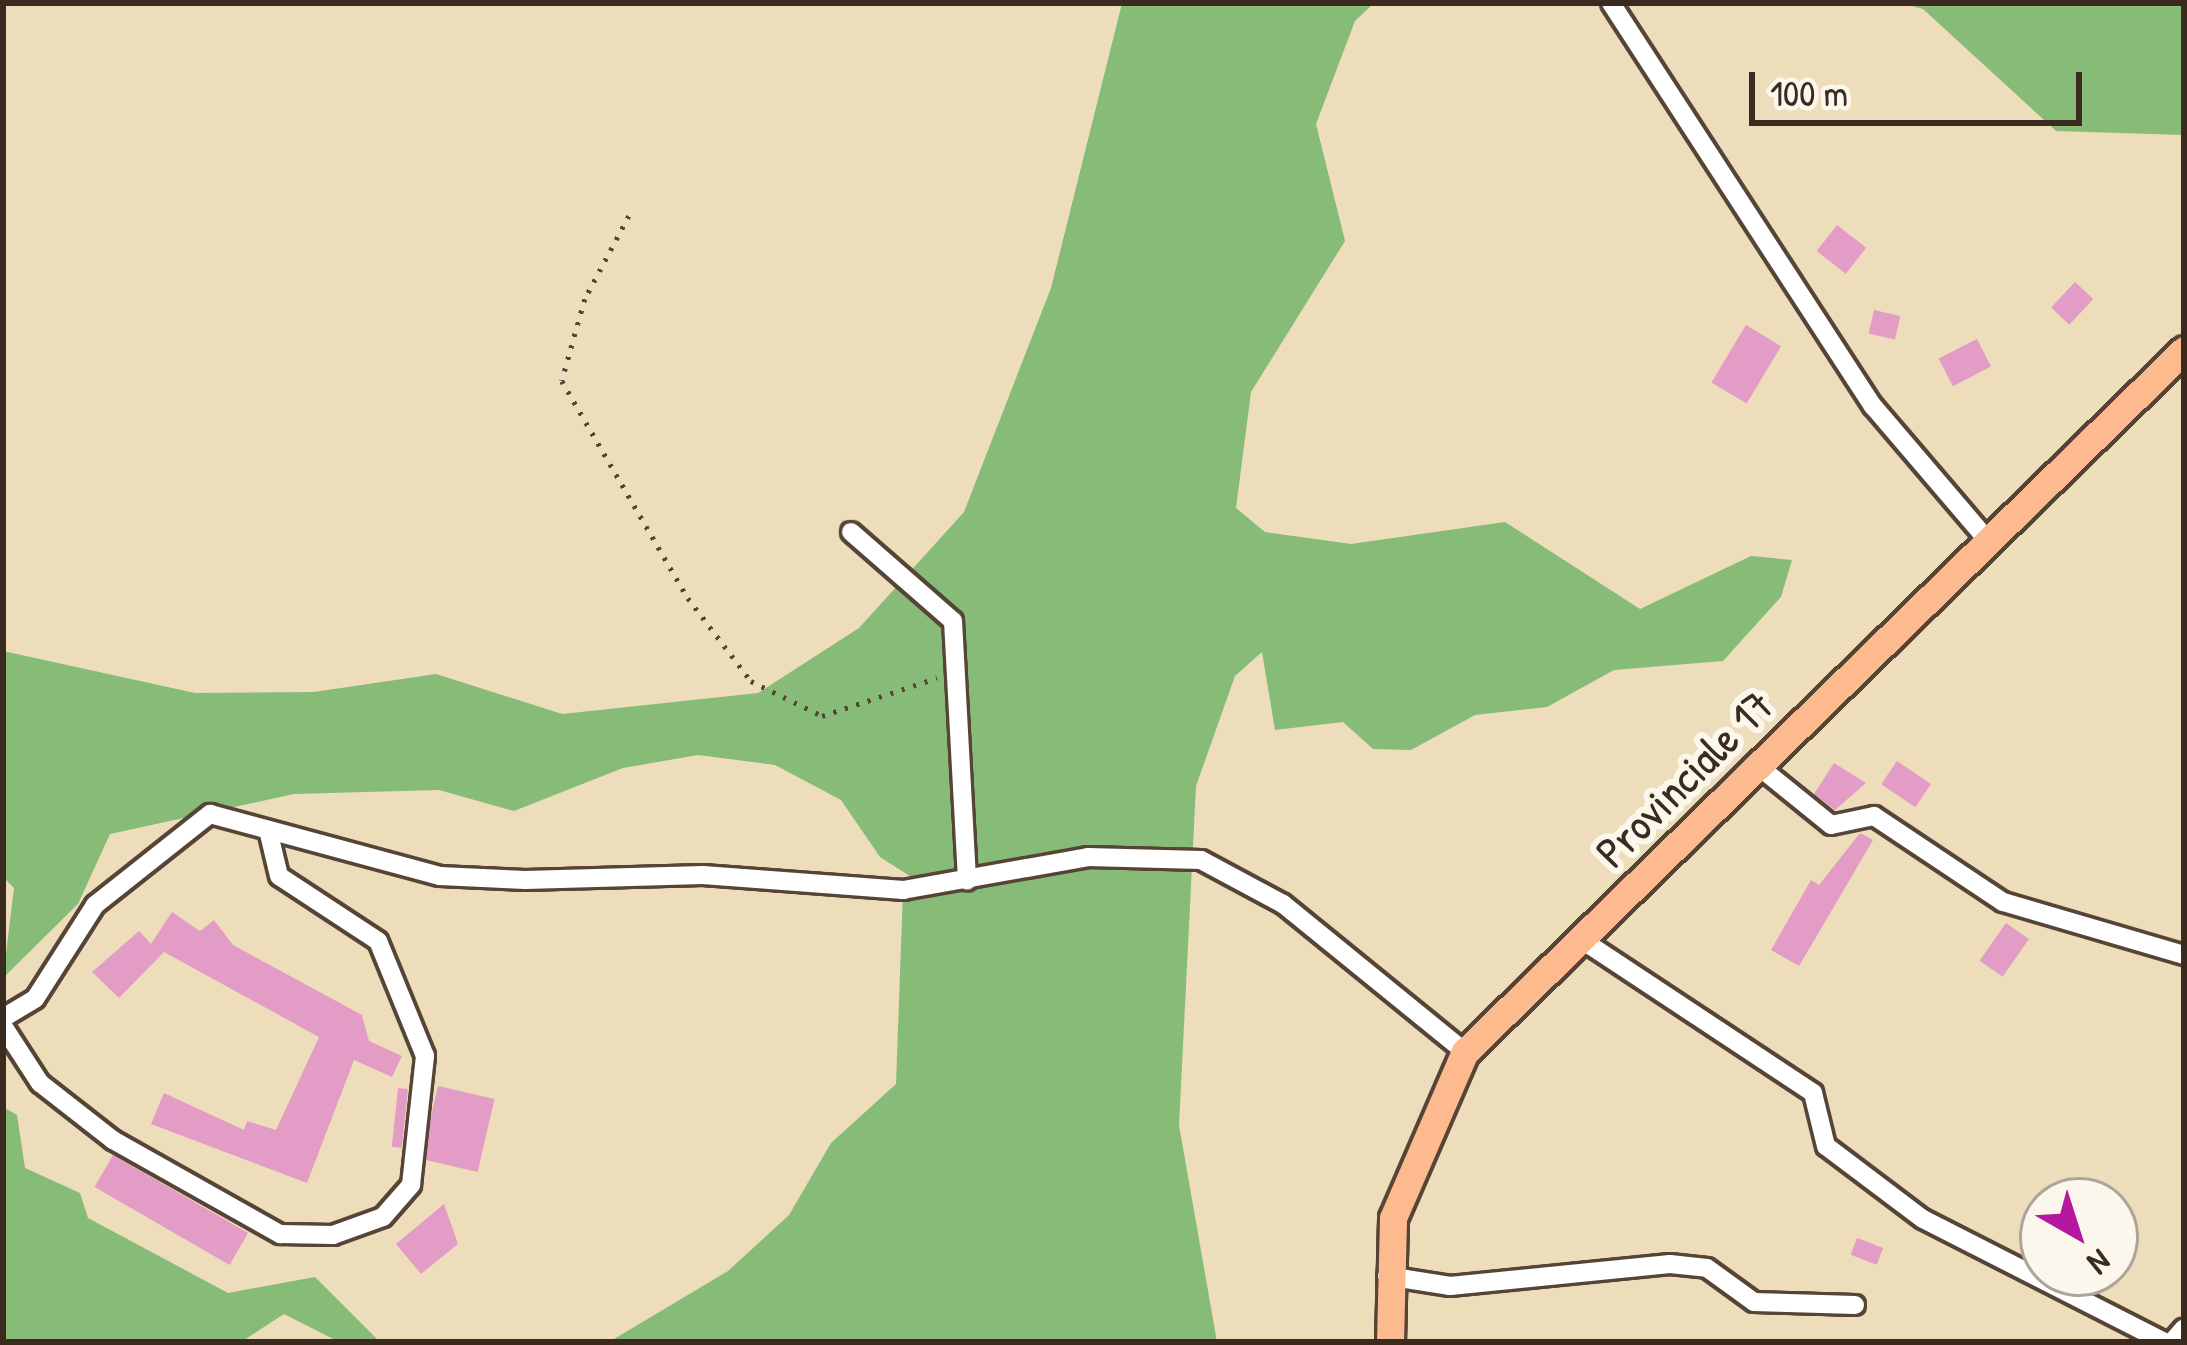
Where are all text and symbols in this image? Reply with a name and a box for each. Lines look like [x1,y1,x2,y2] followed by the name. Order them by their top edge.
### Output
[1755,48,2088,122] scale bar
[1770,68,1848,117] text: 100 m
[1584,678,1784,878] street label: Provinciale 17
[2019,1177,2139,1297] north arrow
[2079,1240,2120,1285] text: N

